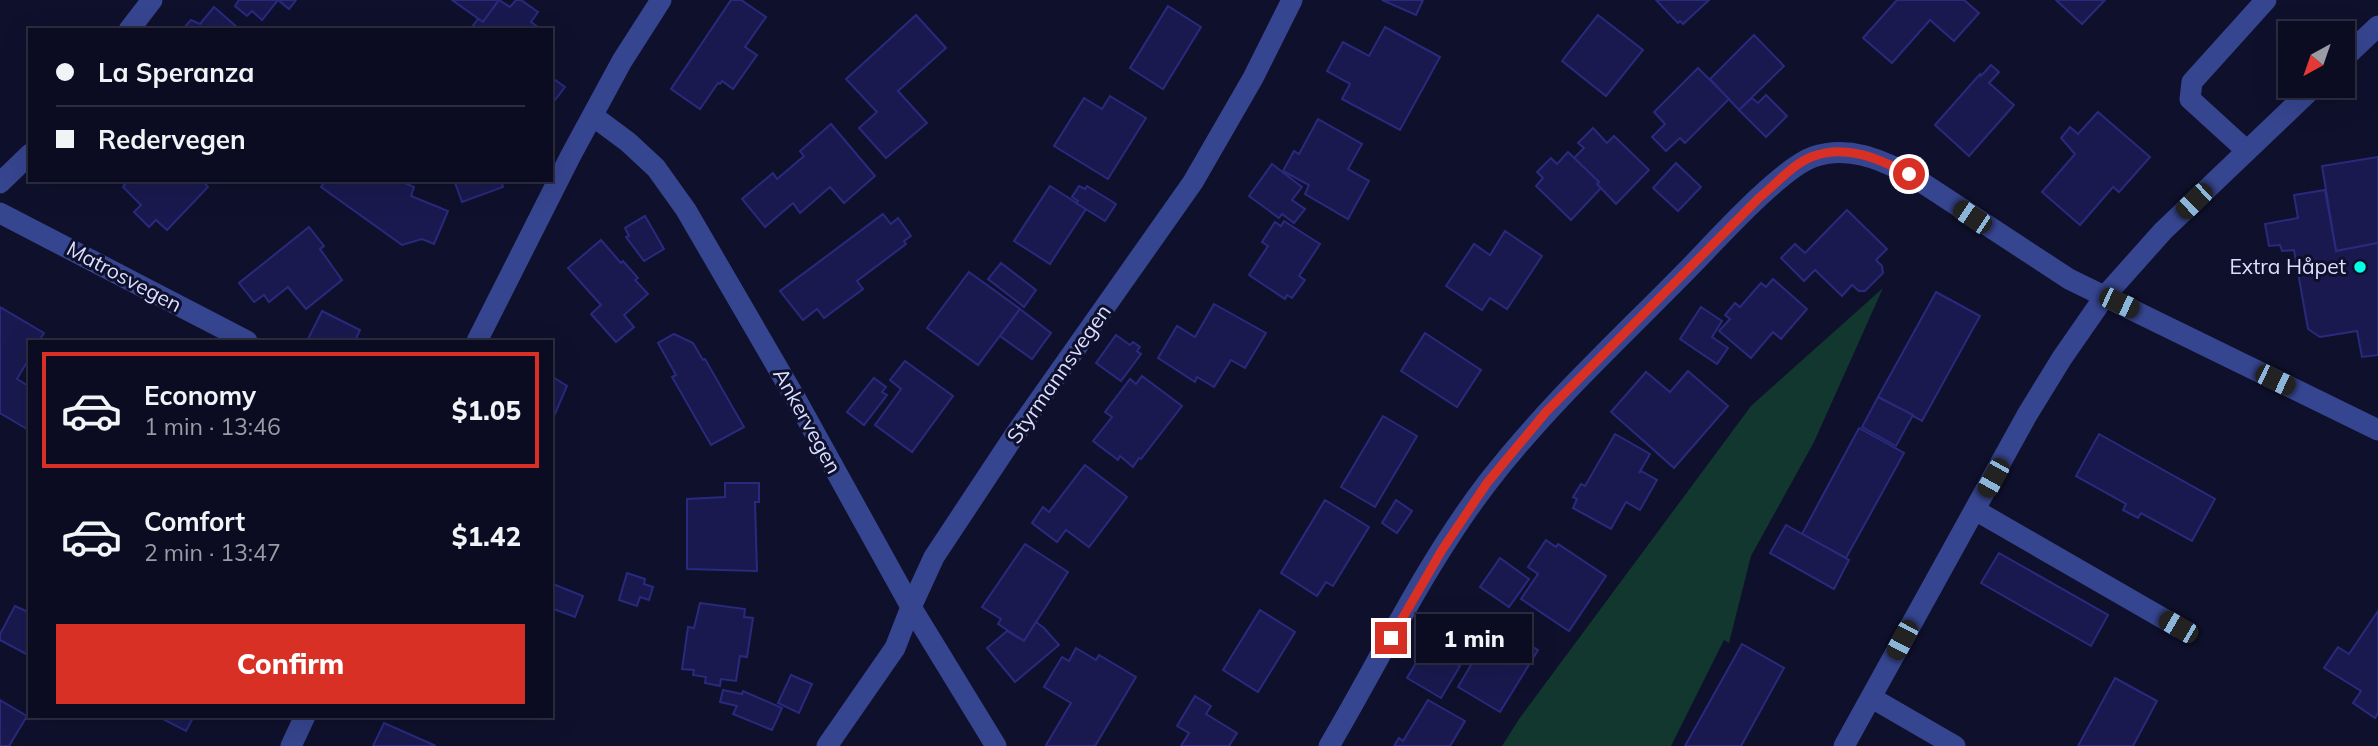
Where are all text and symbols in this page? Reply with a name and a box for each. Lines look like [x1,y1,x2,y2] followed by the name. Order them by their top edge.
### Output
[2278,21,2356,98] north arrow
[2278,21,2355,98] map controls
[98,56,255,89] text: La Speranza
[98,123,246,156] text: Redervegen
[1893,158,1925,190] route start
[2172,179,2217,223] car
[1949,197,1996,237] car
[63,235,186,317] street label: Matrosvegen
[2229,253,2346,279] place label: Extra Håpet
[2352,259,2368,275] marker: Extra Håpet
[2096,285,2143,321] car
[1001,299,1116,448] street label: Styrmannsvegen
[2252,361,2299,399] car
[768,363,848,478] street label: Ankervegen
[60,379,123,442] icon: car
[144,379,256,412] text: Economy
[452,394,521,427] text: $1.05
[144,412,281,441] text: 1 min · 13:46
[1974,455,2013,501] car
[60,505,123,568] icon: car
[144,505,245,538] text: Comfort
[452,520,521,553] text: $1.42
[144,538,281,567] text: 2 min · 13:47
[2155,607,2202,647] car
[1416,614,1531,662] callout: 1 min
[1883,617,1922,663] car
[1375,622,1407,654] route end
[56,624,525,704] button: Confirm
[1443,624,1505,653] text: 1 min

